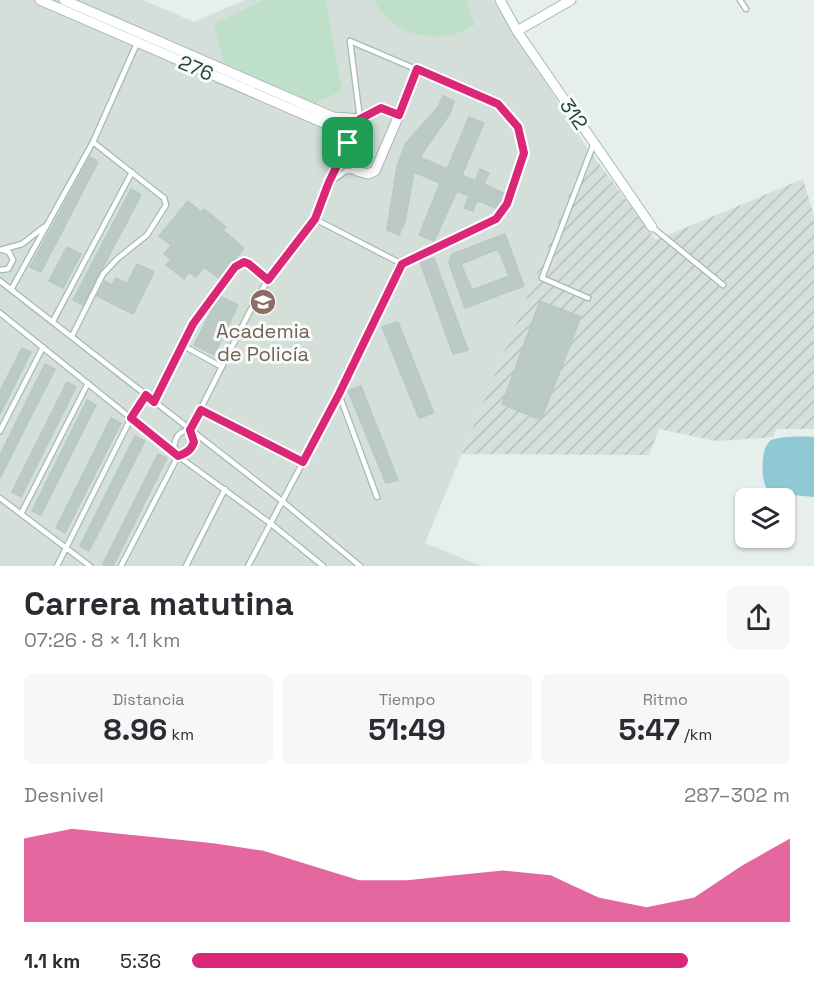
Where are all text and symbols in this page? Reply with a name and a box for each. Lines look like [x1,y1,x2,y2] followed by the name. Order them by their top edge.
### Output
[175,49,217,87] street label: 276
[554,93,594,135] street label: 312
[322,117,373,168] pin
[331,126,364,159] icon: arrive
[248,287,278,317] school or university icon: Academia de Policía
[216,318,310,367] place label: Academia de Policía
[735,488,795,548] map controls
[735,488,795,548] button: layers
[24,583,294,625] text: Carrera matutina
[727,586,790,649] button: share
[24,627,180,653] text: 07:26 · 8 × 1.1 km
[113,689,185,710] text: Distancia
[379,689,435,710] text: Tiempo
[643,689,688,710] text: Ritmo
[103,710,167,749] text: 8.96
[368,710,446,749] text: 51:49
[618,710,680,749] text: 5:47
[167,724,194,745] text: km
[680,724,712,745] text: /km
[24,782,104,808] text: Desnivel
[684,782,790,808] text: 287–302 m
[24,948,80,974] text: 1.1 km
[120,948,161,974] text: 5:36

